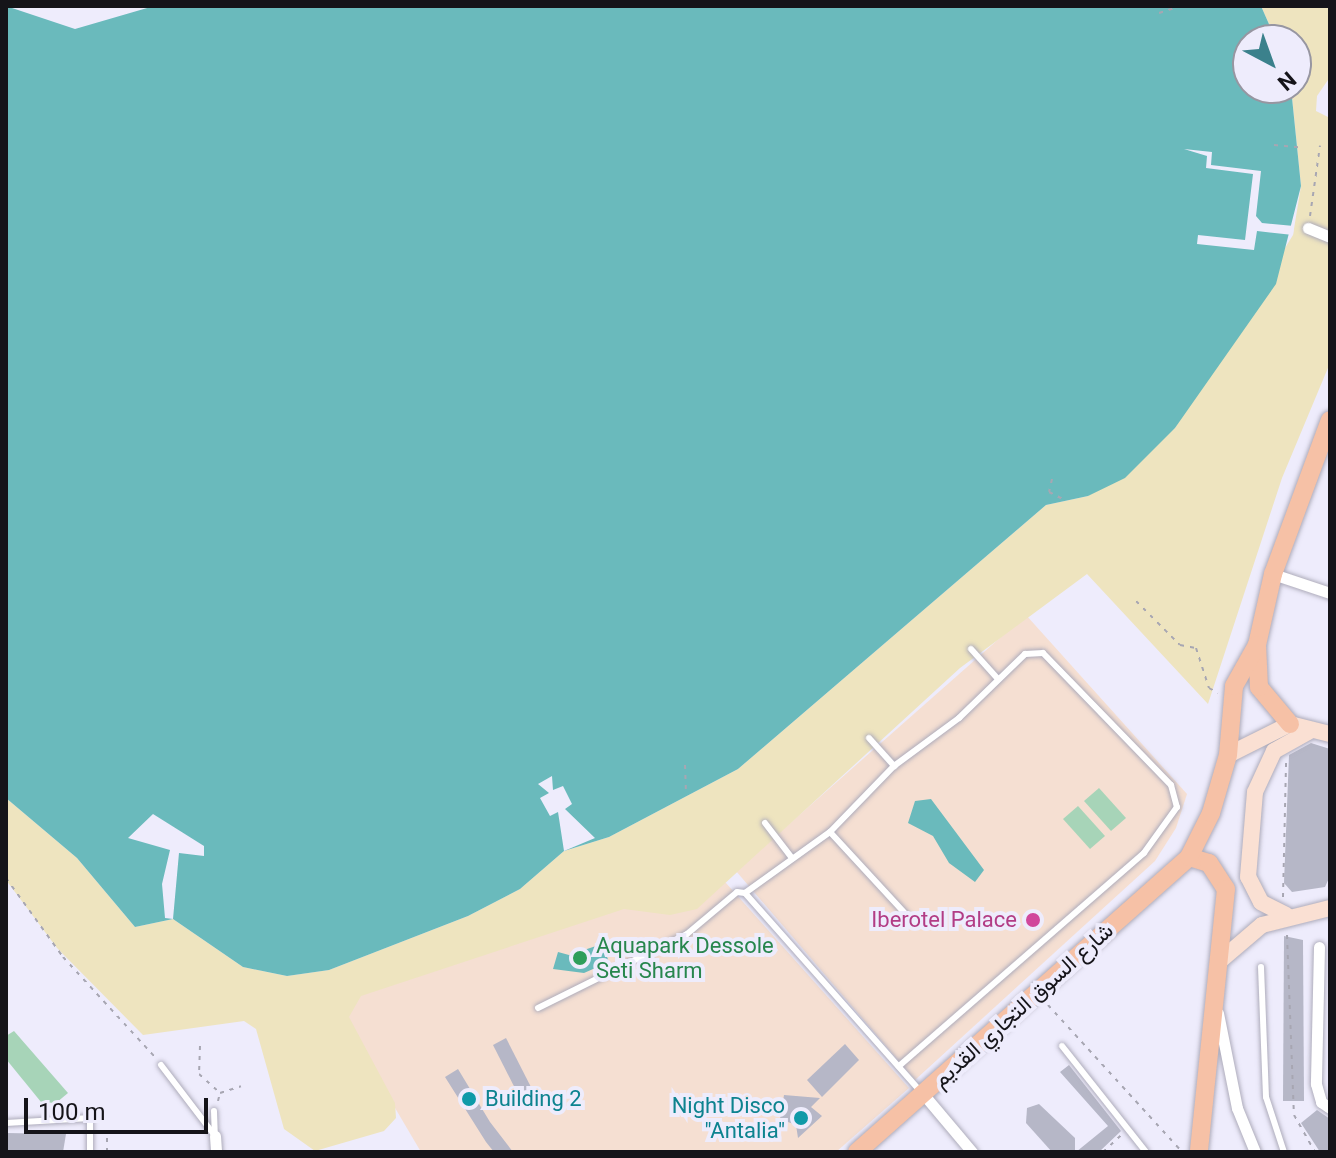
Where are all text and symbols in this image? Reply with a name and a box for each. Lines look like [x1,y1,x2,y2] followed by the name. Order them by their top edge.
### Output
[1232,24,1312,104] north arrow
[1273,66,1301,96] text: N
[871,907,1017,933] place label: Iberotel Palace
[1024,911,1042,929] marker: Iberotel Palace
[927,917,1119,1093] street label: شارع السوق التجاري القديم
[596,932,774,984] place label: Aquapark Dessole Seti Sharm
[571,949,589,967] marker: Aquapark Dessole Seti Sharm
[28,1082,212,1132] scale bar
[485,1086,582,1112] place label: Building 2
[460,1090,478,1108] marker: Building 2
[672,1092,785,1144] place label: Night Disco "Antalia"
[38,1098,105,1126] text: 100 m
[792,1109,810,1127] marker: Night Disco "Antalia"

